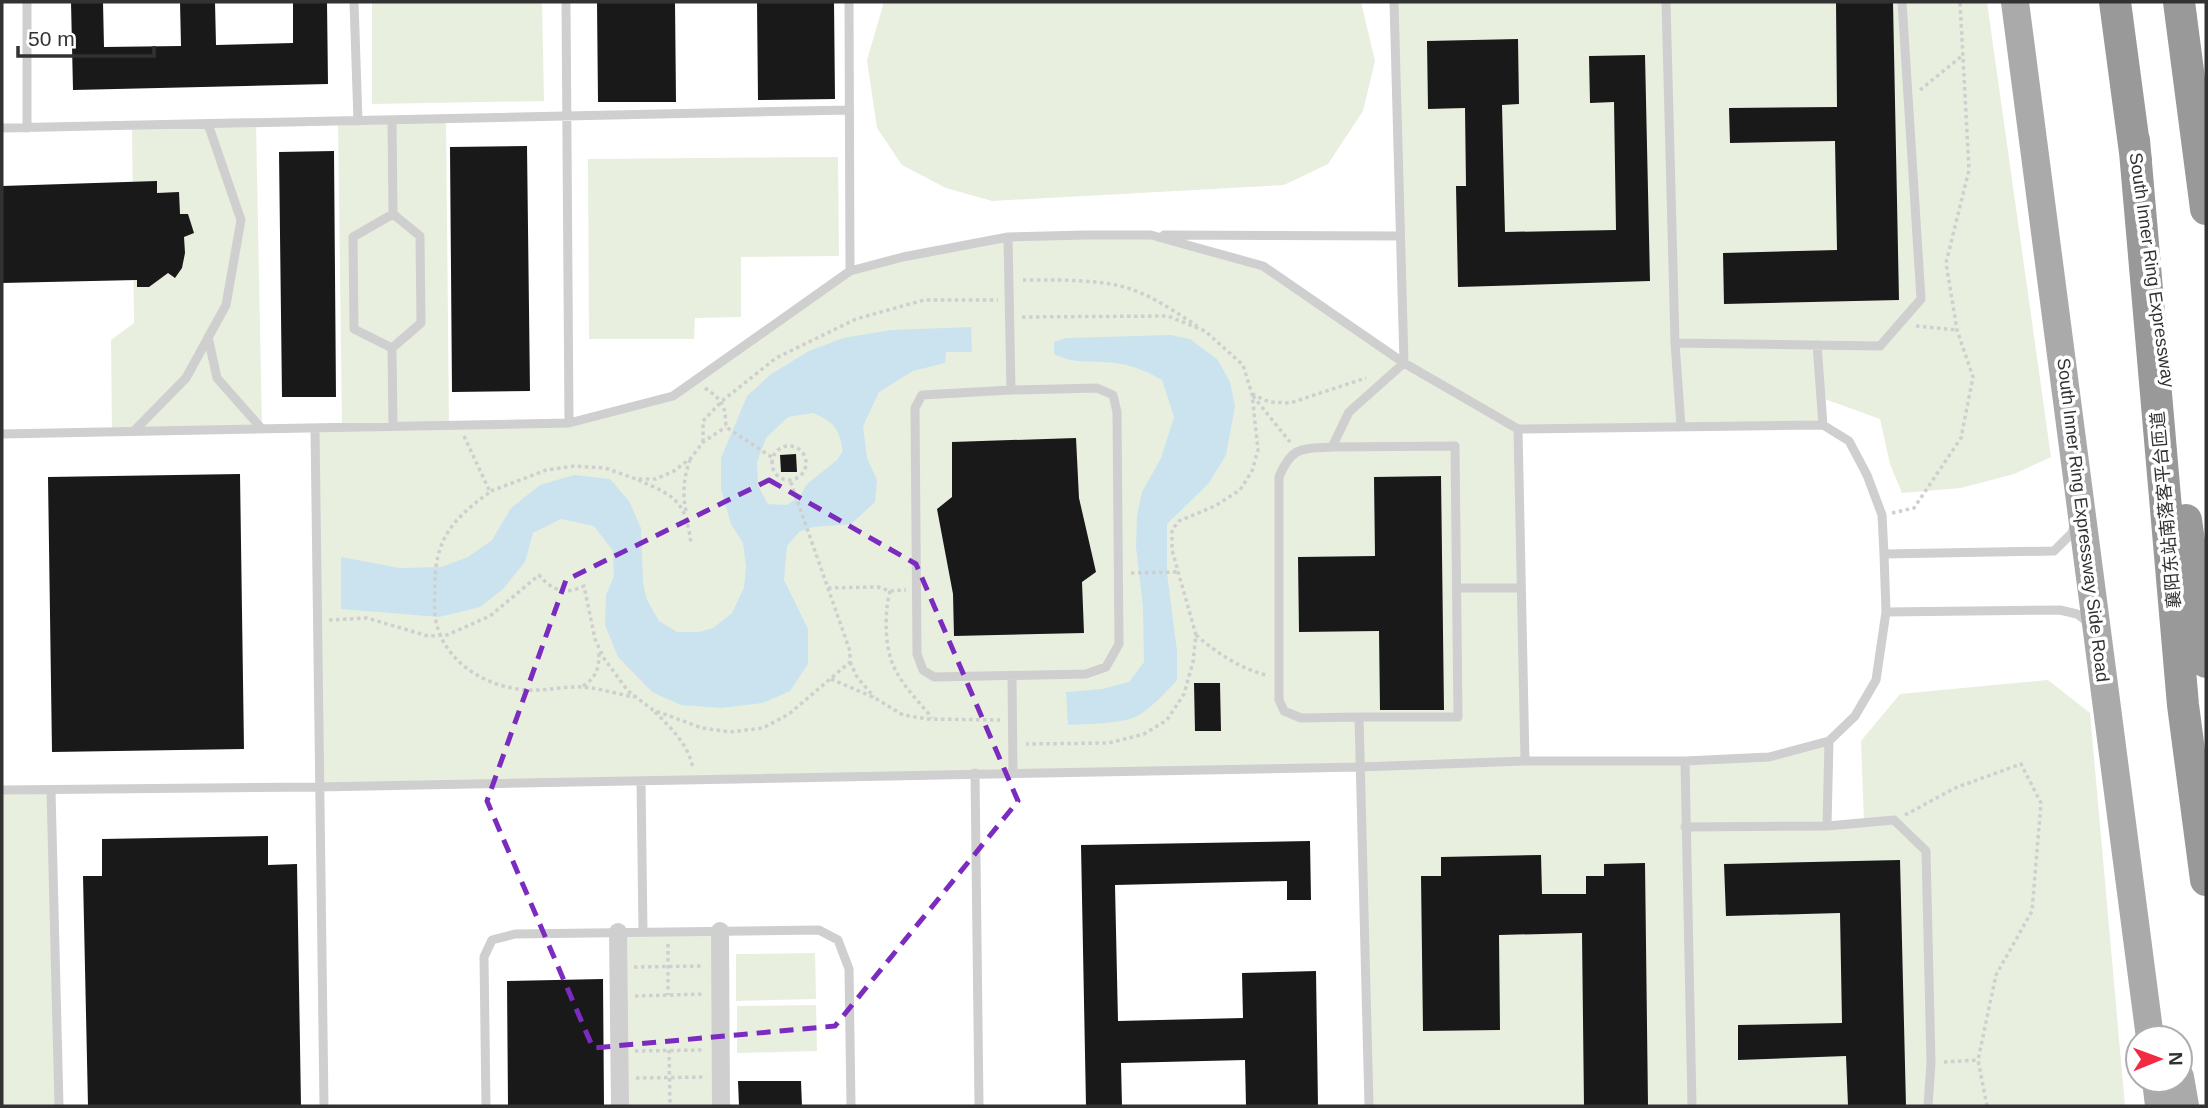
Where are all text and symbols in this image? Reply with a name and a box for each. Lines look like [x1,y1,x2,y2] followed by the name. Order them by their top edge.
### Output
[18,14,154,58] scale bar
[28,27,75,50] text: 50 m
[2126,151,2178,389] street label: South Inner Ring Expressway
[2053,357,2113,683] street label: South Inner Ring Expressway Side Road
[2147,411,2185,609] street label: 襄阳东站南落客平台匝道
[2124,1024,2194,1094] north arrow
[2165,1052,2186,1066] text: N

